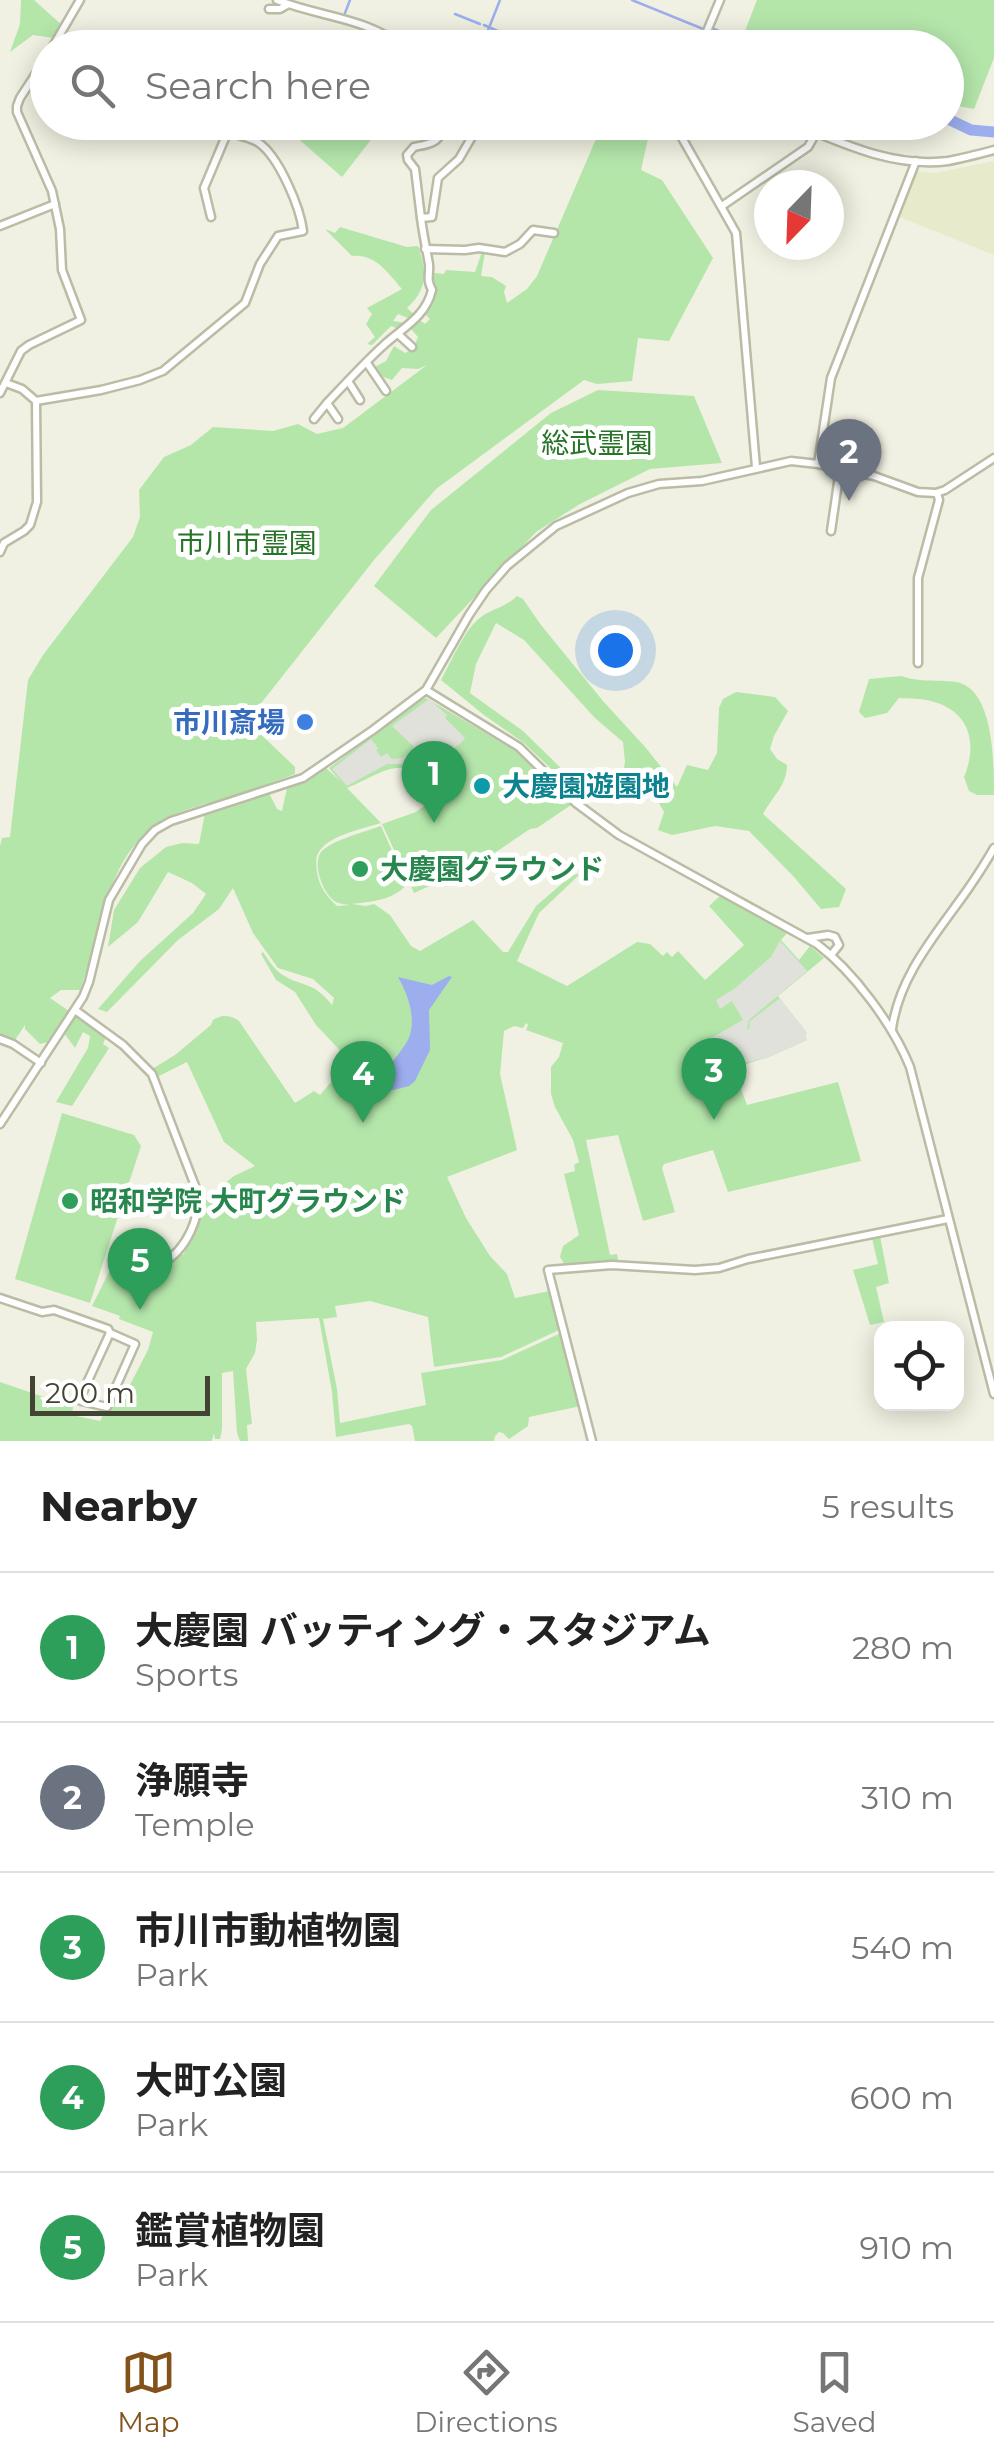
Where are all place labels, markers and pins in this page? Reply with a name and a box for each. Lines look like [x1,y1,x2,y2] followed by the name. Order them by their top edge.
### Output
[816,418,882,501] pin: 2
[173,705,285,739] place label: 市川斎場
[294,711,316,733] marker: 市川斎場
[402,740,466,823] pin: 1
[502,769,670,803] place label: 大慶園遊園地
[471,775,493,797] marker: 大慶園遊園地
[380,852,604,886] place label: 大慶園グラウンド
[349,858,371,880] marker: 大慶園グラウンド
[682,1038,746,1120] pin: 3
[330,1040,396,1123] pin: 4
[90,1184,406,1218] place label: 昭和学院 大町グラウンド
[59,1190,81,1212] marker: 昭和学院 大町グラウンド
[108,1228,172,1310] pin: 5

